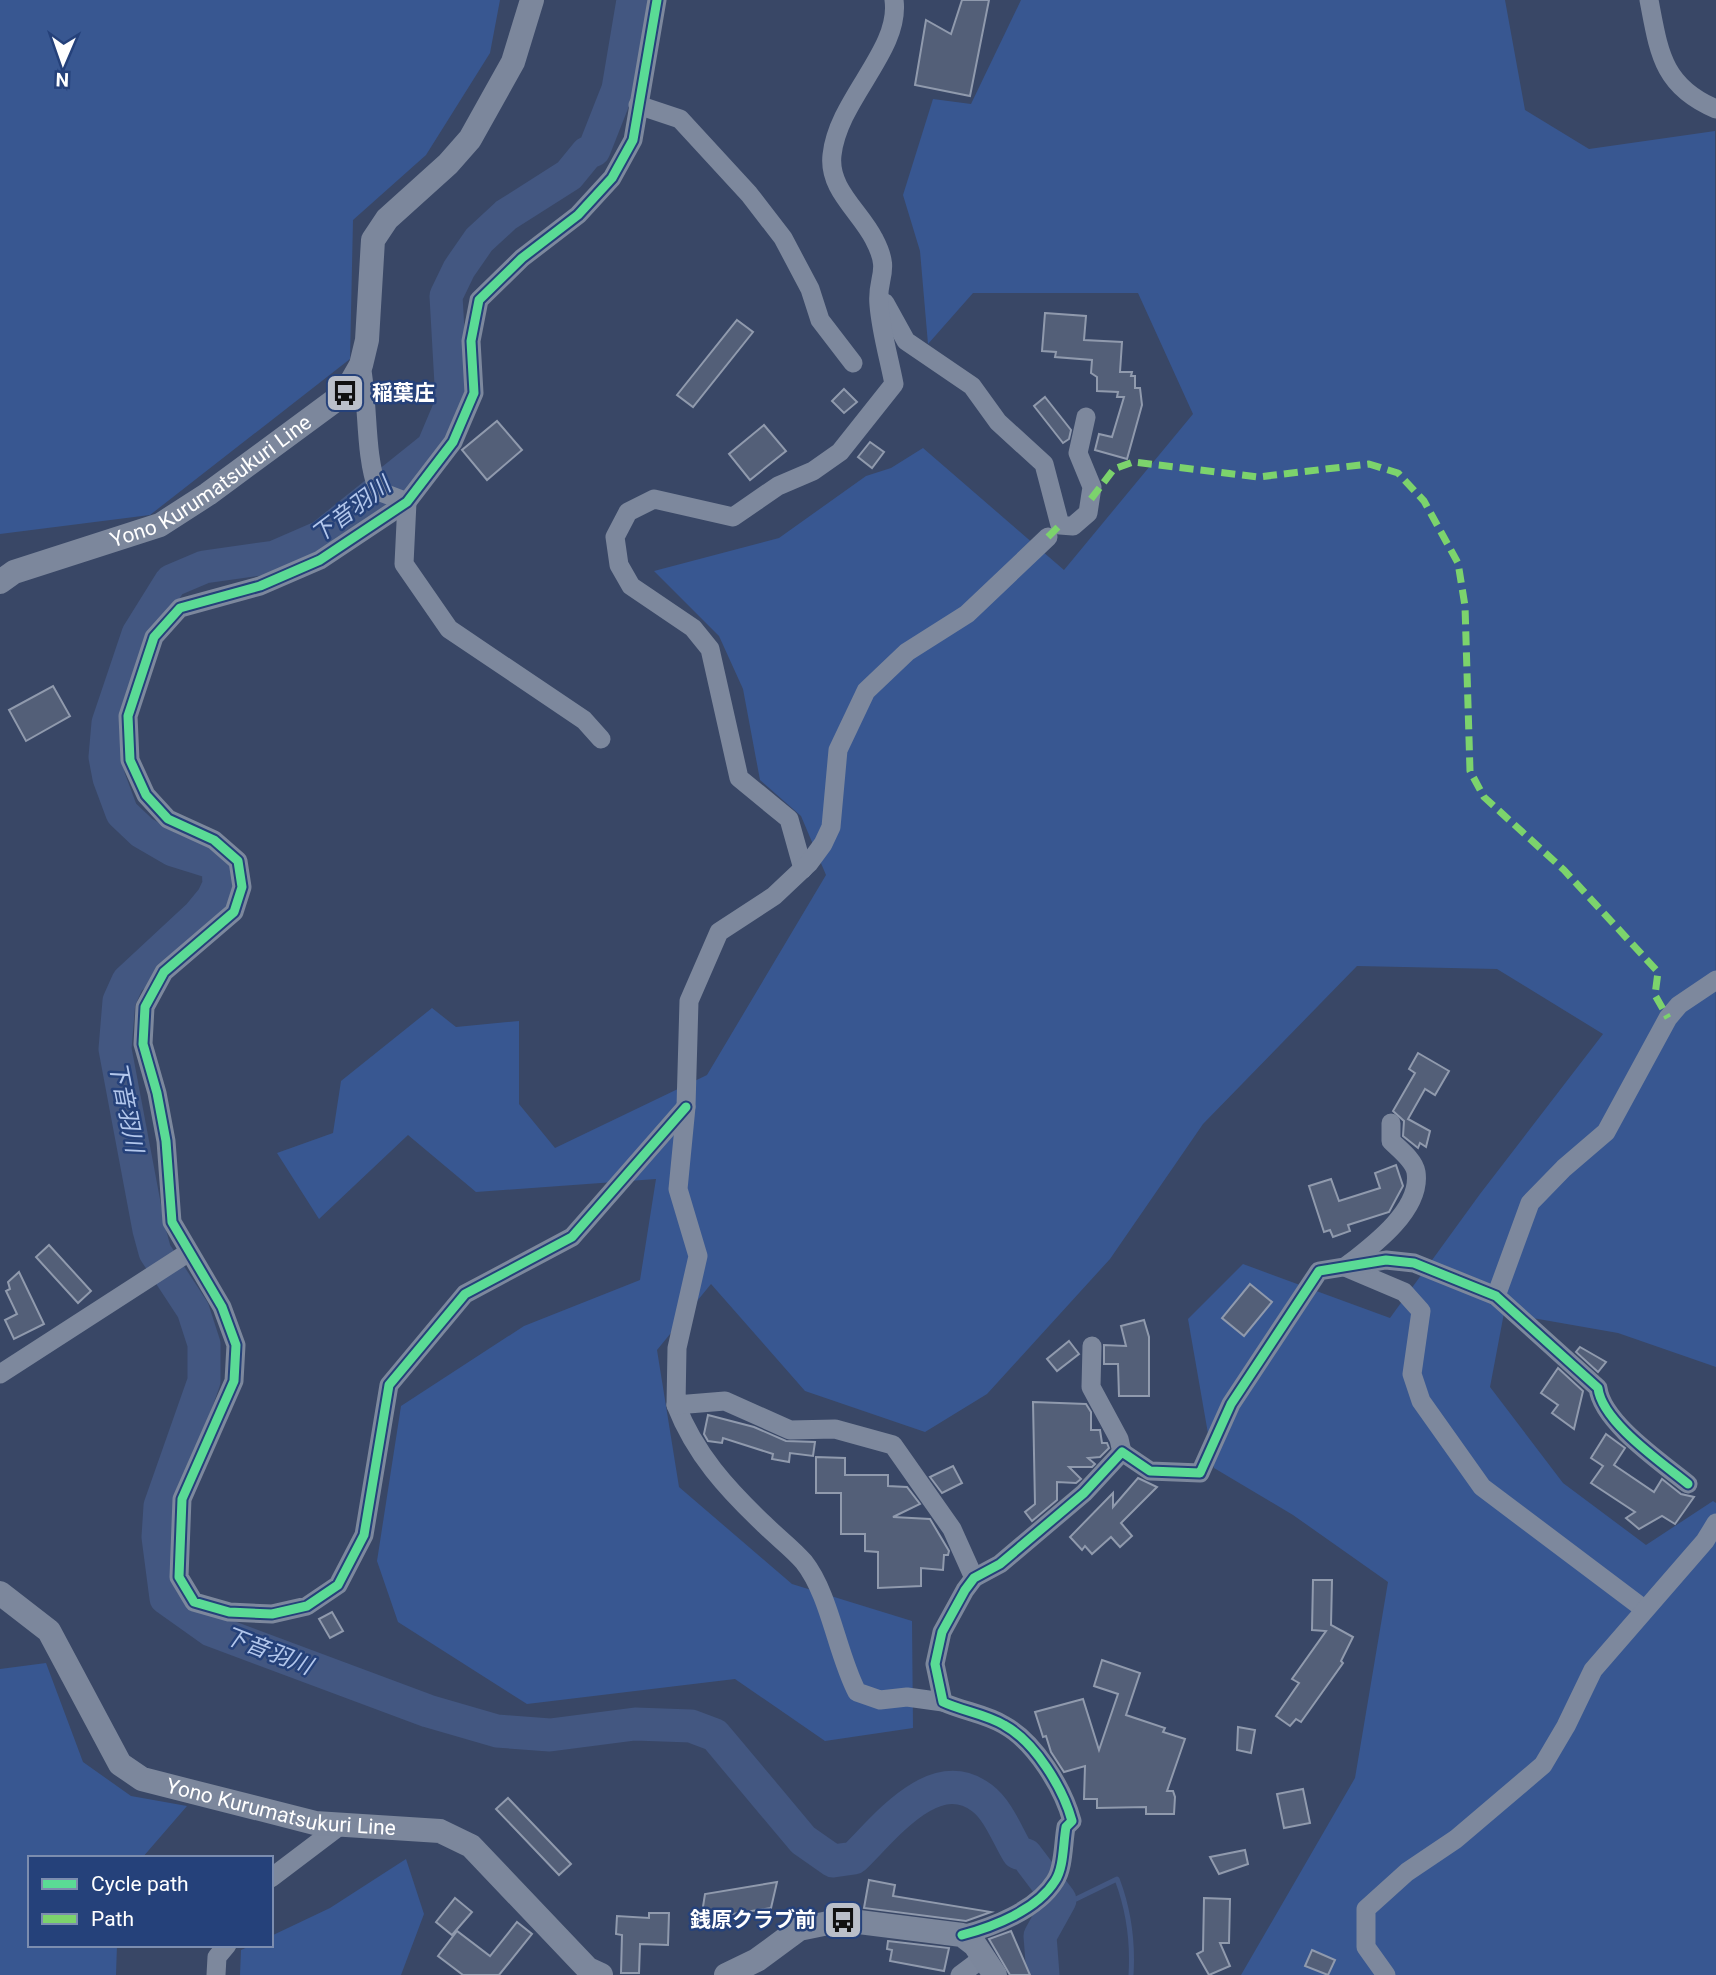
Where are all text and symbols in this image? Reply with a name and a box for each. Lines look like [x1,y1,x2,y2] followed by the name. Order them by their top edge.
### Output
[28,28,98,98] north arrow
[55,68,70,91] text: N
[324,372,366,414] bus stop icon: 稲葉庄
[372,381,435,405] place label: 稲葉庄
[107,410,316,552] street label: Yono Kurumatsukuri Line
[306,470,398,548] water label: 下音羽川
[104,1059,149,1158] water label: 下音羽川
[220,1622,319,1681] water label: 下音羽川
[164,1774,397,1840] street label: Yono Kurumatsukuri Line
[28,1856,273,1947] legend
[91,1872,189,1896] text: Cycle path
[822,1899,864,1941] bus stop icon: 銭原クラブ前
[91,1907,134,1931] text: Path
[690,1908,816,1932] place label: 銭原クラブ前

